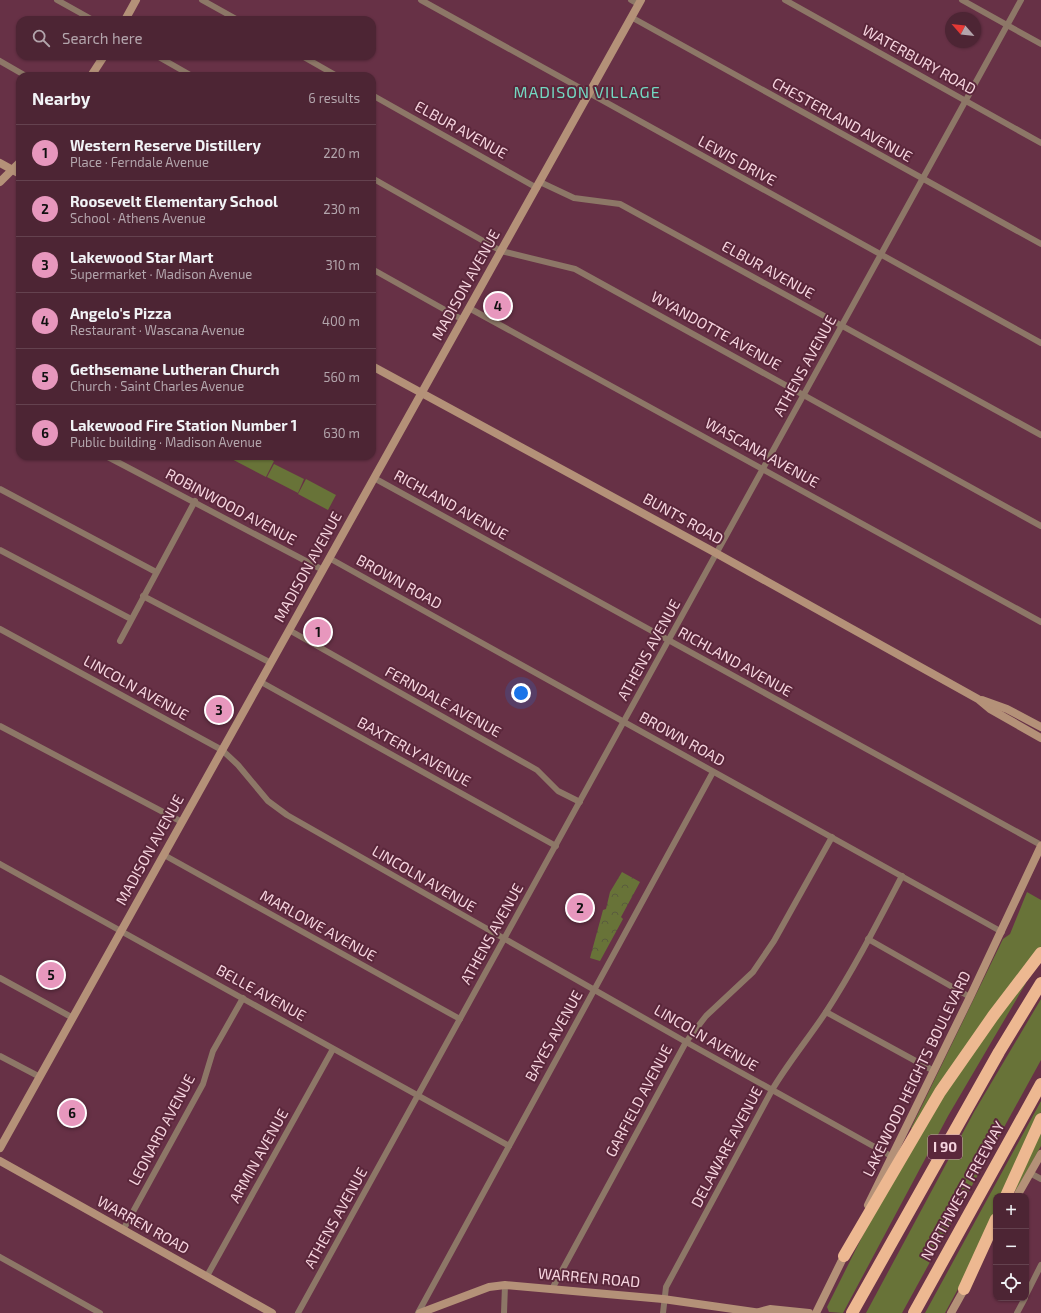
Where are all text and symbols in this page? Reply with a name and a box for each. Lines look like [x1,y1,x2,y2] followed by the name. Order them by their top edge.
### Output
[945,12,981,48] north arrow
[16,16,376,60] search box
[860,20,979,98] street label: WATERBURY ROAD
[30,27,52,49] icon: search
[62,29,143,47] text: Search here
[769,73,916,165] street label: CHESTERLAND AVENUE
[513,82,661,101] district label: MADISON VILLAGE
[32,88,90,108] text: Nearby
[308,90,360,106] text: 6 results
[412,96,511,162] street label: ELBUR AVENUE
[695,131,780,189] street label: LEWIS DRIVE
[70,136,261,154] text: Western Reserve Distillery
[42,145,48,161] text: 1
[323,145,360,161] text: 220 m
[70,154,209,170] text: Place · Ferndale Avenue
[70,192,278,210] text: Roosevelt Elementary School
[41,201,49,217] text: 2
[323,201,360,217] text: 230 m
[70,210,206,226] text: School · Athens Avenue
[427,226,503,343] street label: MADISON AVENUE
[719,236,818,302] street label: ELBUR AVENUE
[70,248,213,266] text: Lakewood Star Mart
[41,257,49,273] text: 3
[325,257,360,273] text: 310 m
[70,266,252,282] text: Supermarket · Madison Avenue
[648,287,785,373] street label: WYANDOTTE AVENUE
[485,291,511,321] pin: 4
[70,304,172,322] text: Angelo's Pizza
[769,312,839,419] street label: ATHENS AVENUE
[41,313,49,329] text: 4
[322,313,360,329] text: 400 m
[70,322,245,338] text: Restaurant · Wascana Avenue
[70,360,280,378] text: Gethsemane Lutheran Church
[41,369,49,385] text: 5
[323,369,360,385] text: 560 m
[70,378,244,394] text: Church · Saint Charles Avenue
[702,413,823,491] street label: WASCANA AVENUE
[70,416,297,434] text: Lakewood Fire Station Number 1
[41,425,49,441] text: 6
[323,425,360,441] text: 630 m
[70,434,262,450] text: Public building · Madison Avenue
[163,464,300,548] street label: ROBINWOOD AVENUE
[391,465,512,543] street label: RICHLAND AVENUE
[640,489,727,548] street label: BUNTS ROAD
[269,508,345,625] street label: MADISON AVENUE
[353,550,446,612] street label: BROWN ROAD
[613,596,683,703] street label: ATHENS AVENUE
[305,617,331,647] pin: 1
[675,622,796,700] street label: RICHLAND AVENUE
[81,651,192,723] street label: LINCOLN AVENUE
[382,662,505,741] street label: FERNDALE AVENUE
[511,683,531,703] your location
[206,695,232,725] pin: 3
[636,707,729,769] street label: BROWN ROAD
[355,712,474,790] street label: BAXTERLY AVENUE
[111,791,187,908] street label: MADISON AVENUE
[369,841,480,915] street label: LINCOLN AVENUE
[456,880,526,987] street label: ATHENS AVENUE
[257,886,380,965] street label: MARLOWE AVENUE
[567,893,593,923] pin: 2
[38,960,64,990] pin: 5
[213,960,310,1024] street label: BELLE AVENUE
[858,968,974,1179] street label: LAKEWOOD HEIGHTS BOULEVARD
[521,987,586,1084] street label: BAYES AVENUE
[651,1000,762,1074] street label: LINCOLN AVENUE
[601,1041,675,1160] street label: GARFIELD AVENUE
[124,1071,198,1188] street label: LEONARD AVENUE
[687,1083,766,1210] street label: DELAWARE AVENUE
[59,1098,85,1128] pin: 6
[225,1105,291,1206] street label: ARMIN AVENUE
[916,1117,1008,1263] street label: NORTHWEST FREEWAY
[928,1135,962,1159] road number: I 90
[300,1164,370,1271] street label: ATHENS AVENUE
[94,1191,193,1257] street label: WARREN ROAD
[993,1193,1029,1301] map controls
[993,1193,1029,1229] button: +
[993,1229,1029,1265] button: −
[537,1264,641,1290] street label: WARREN ROAD
[993,1265,1029,1301] button: locate

